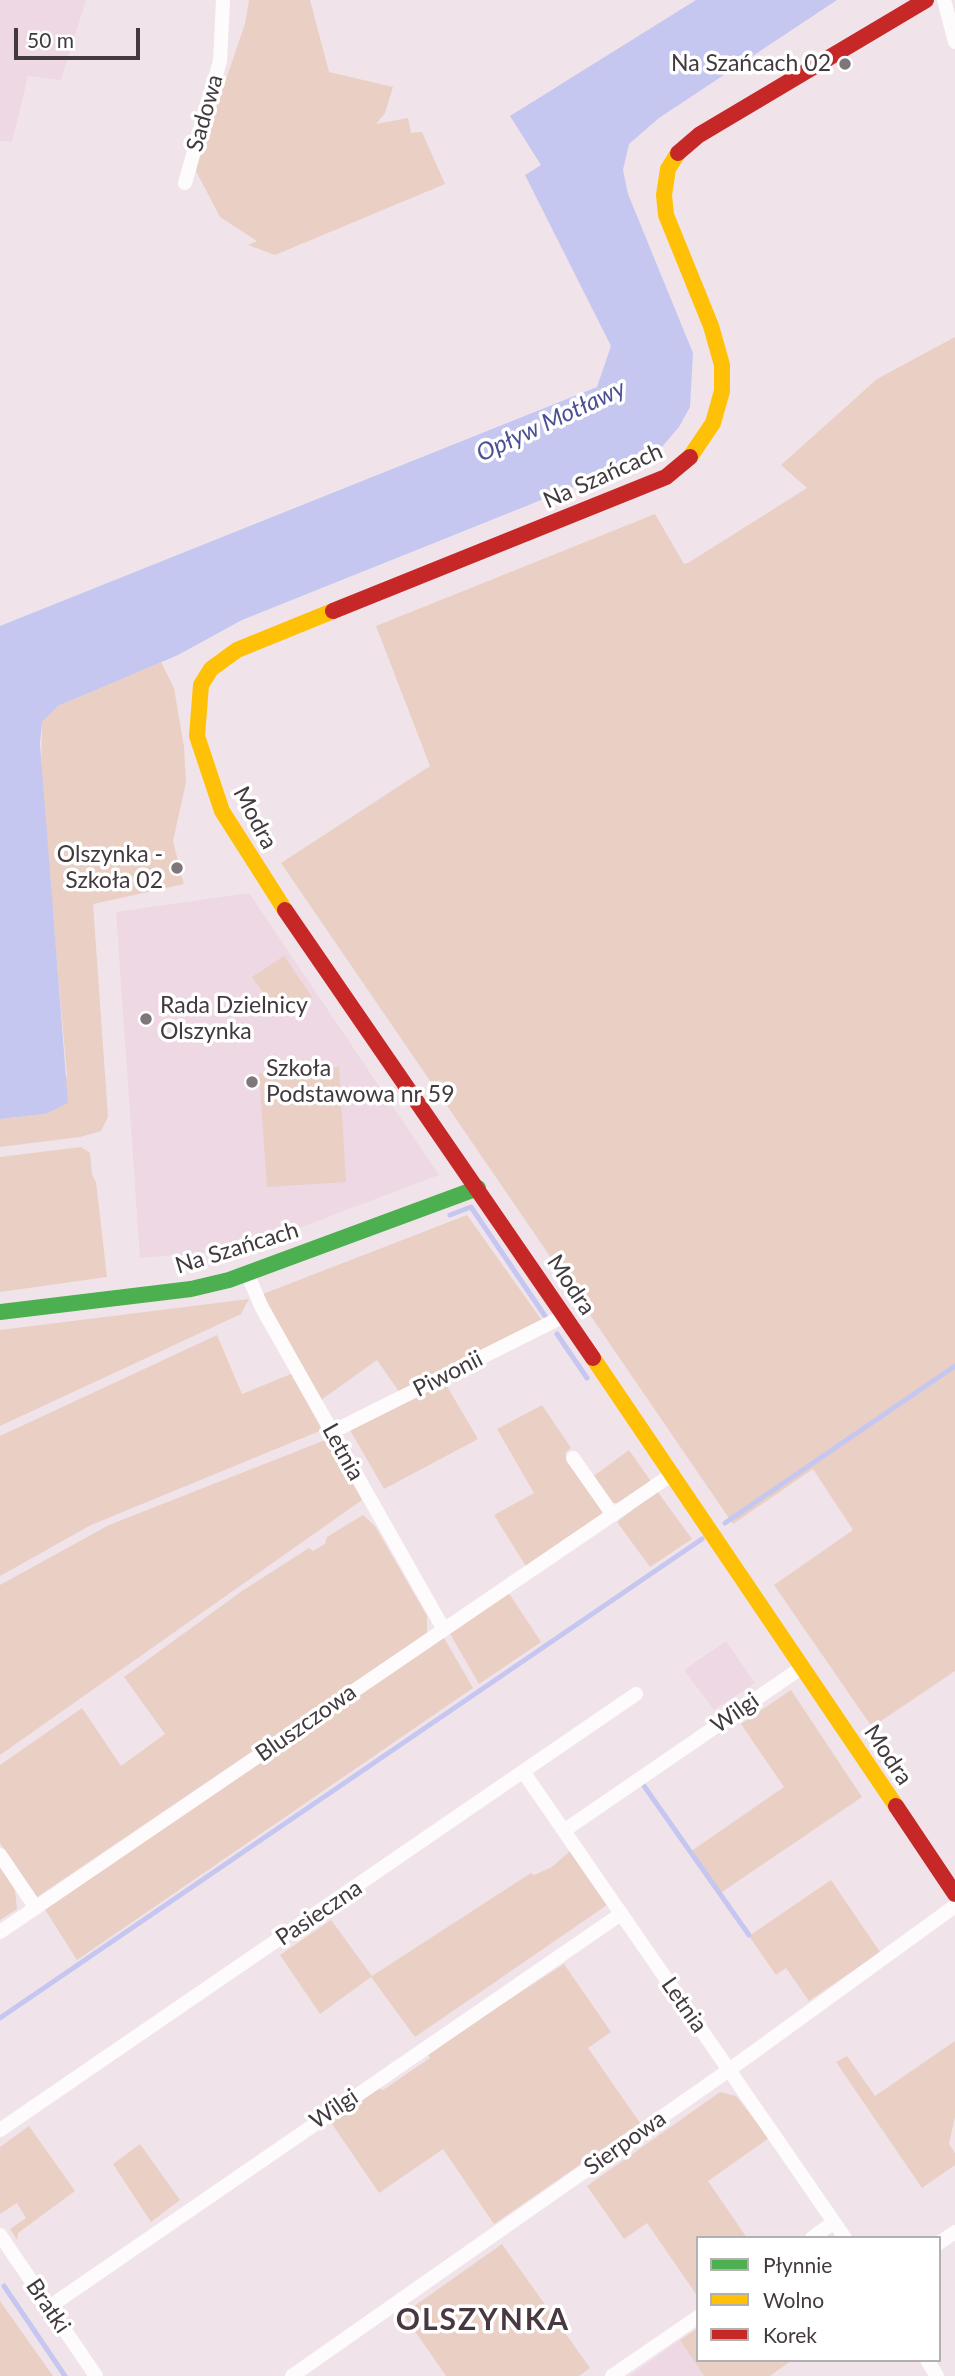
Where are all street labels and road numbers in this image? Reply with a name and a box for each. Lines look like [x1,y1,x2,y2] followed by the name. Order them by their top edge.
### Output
[181,71,229,155] street label: Sadowa
[539,437,667,515] street label: Na Szańcach
[227,782,283,854] street label: Modra
[172,1216,302,1280] street label: Na Szańcach
[541,1250,601,1320] street label: Modra
[409,1345,487,1403] street label: Piwonii
[316,1419,370,1485] street label: Letnia
[250,1678,362,1768] street label: Bluszczowa
[706,1687,764,1739] street label: Wilgi
[858,1720,918,1790] street label: Modra
[271,1874,367,1952] street label: Pasieczna
[655,1972,713,2038] street label: Letnia
[305,2083,363,2135] street label: Wilgi
[579,2105,671,2181] street label: Sierpowa
[20,2274,76,2338] street label: Bratki

